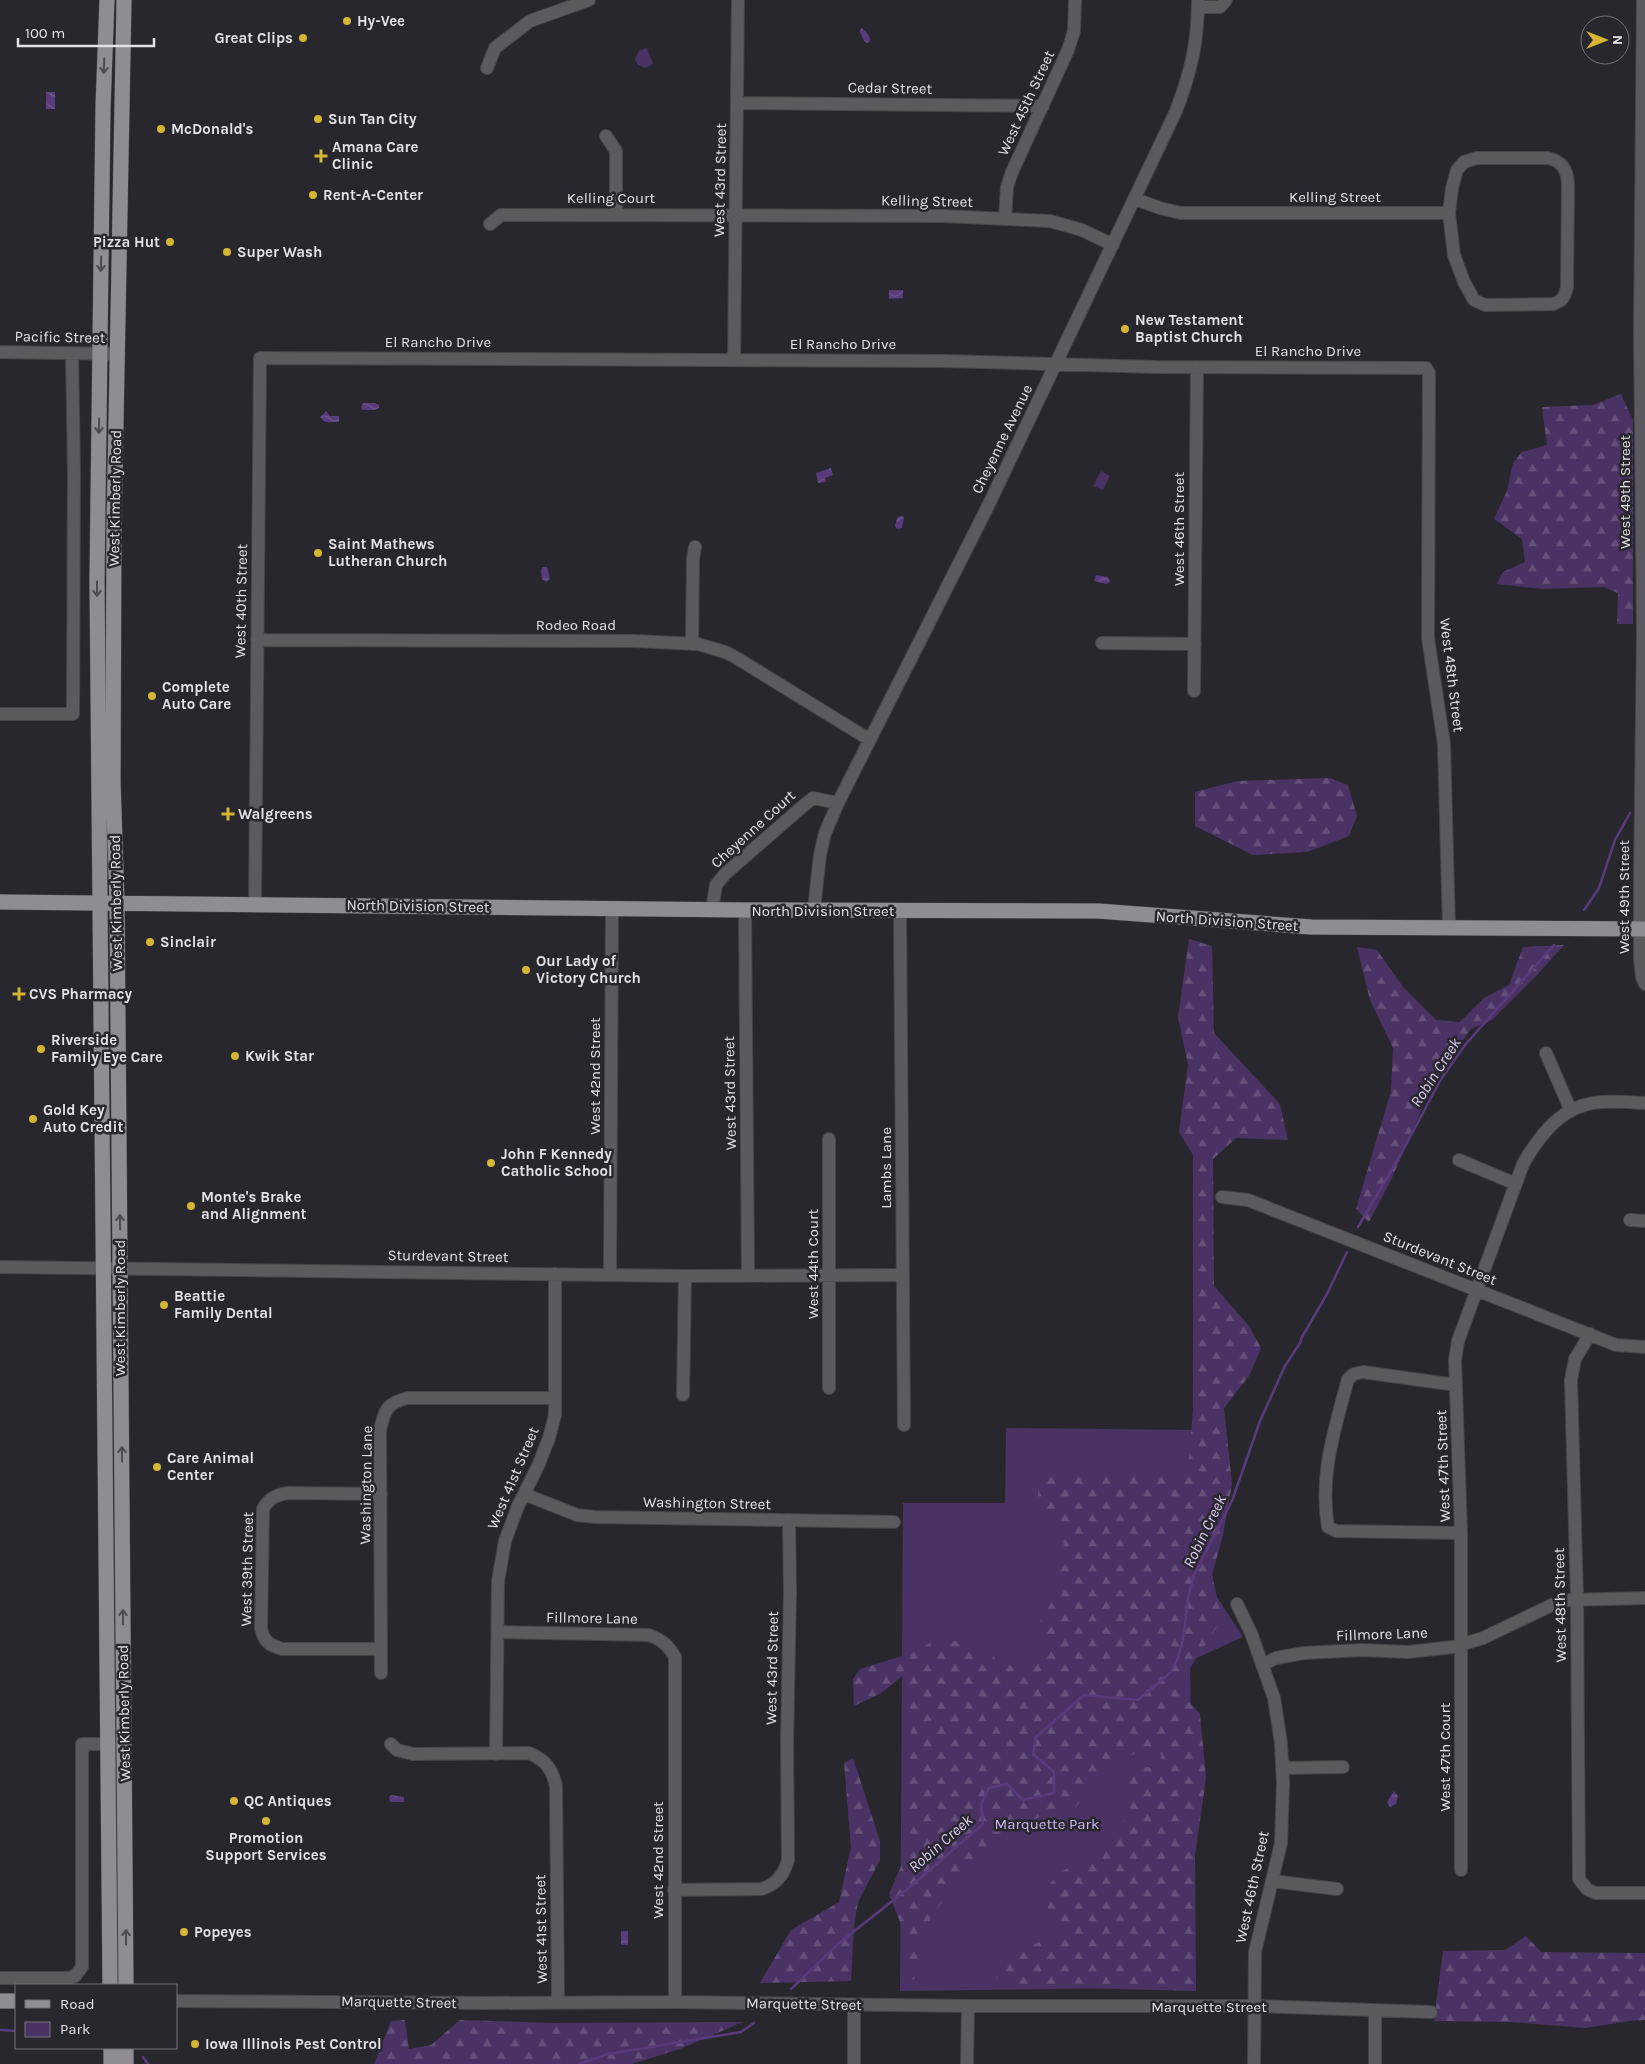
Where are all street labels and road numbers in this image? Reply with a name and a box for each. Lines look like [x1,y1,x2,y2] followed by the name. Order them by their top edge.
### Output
[994,47,1058,158] street label: West 45th Street
[848,78,933,98] street label: Cedar Street
[710,122,730,237] street label: West 43rd Street
[1289,188,1381,206] street label: Kelling Street
[567,189,656,207] street label: Kelling Court
[881,191,973,211] street label: Kelling Street
[14,327,106,347] street label: Pacific Street
[385,333,491,351] street label: El Rancho Drive
[790,335,896,353] street label: El Rancho Drive
[1255,342,1361,360] street label: El Rancho Drive
[968,381,1036,497] street label: Cheyenne Avenue
[105,430,125,566] street label: West Kimberly Road
[1616,435,1634,549] street label: West 49th Street
[1170,472,1188,586] street label: West 46th Street
[231,543,251,658] street label: West 40th Street
[536,616,616,634] street label: Rodeo Road
[1436,617,1468,733] street label: West 48th Street
[707,786,799,872] street label: Cheyenne Court
[106,835,126,971] street label: West Kimberly Road
[1615,840,1633,954] street label: West 49th Street
[346,896,490,916] street label: North Division Street
[752,902,895,920] street label: North Division Street
[1155,907,1299,935] street label: North Division Street
[586,1017,604,1135] street label: West 42nd Street
[720,1035,740,1150] street label: West 43rd Street
[877,1127,895,1209] street label: Lambs Lane
[804,1209,822,1319] street label: West 44th Court
[1381,1227,1500,1289] street label: Sturdevant Street
[111,1240,129,1376] street label: West Kimberly Road
[387,1246,509,1266] street label: Sturdevant Street
[1432,1409,1454,1523] street label: West 47th Street
[483,1424,543,1532] street label: West 41st Street
[356,1426,376,1544] street label: Washington Lane
[643,1493,771,1513] street label: Washington Street
[237,1511,257,1627] street label: West 39th Street
[1550,1547,1570,1663] street label: West 48th Street
[546,1608,638,1628] street label: Fillmore Lane
[762,1610,782,1725] street label: West 43rd Street
[1336,1623,1428,1645] street label: Fillmore Lane
[114,1645,134,1781] street label: West Kimberly Road
[1436,1702,1454,1811] street label: West 47th Court
[649,1801,667,1919] street label: West 42nd Street
[1231,1829,1273,1945] street label: West 46th Street
[531,1874,551,1984] street label: West 41st Street
[341,1992,457,2012] street label: Marquette Street
[746,1994,862,2014] street label: Marquette Street
[1151,1998,1267,2016] street label: Marquette Street

